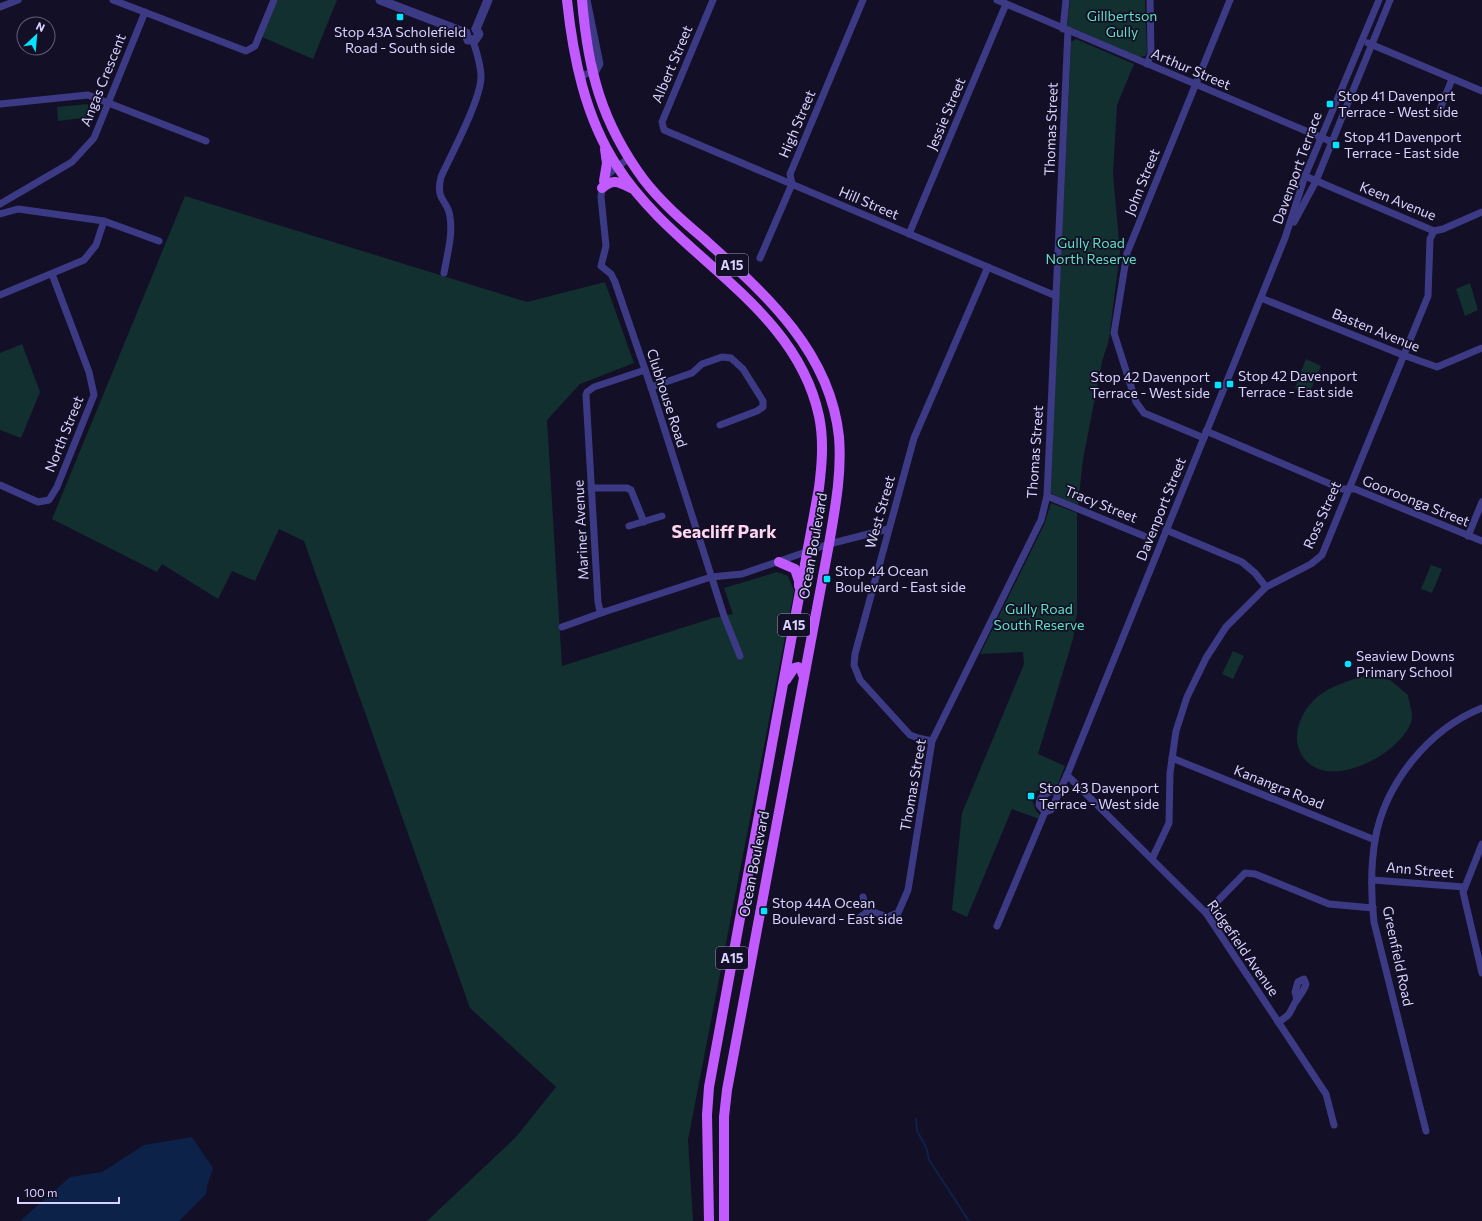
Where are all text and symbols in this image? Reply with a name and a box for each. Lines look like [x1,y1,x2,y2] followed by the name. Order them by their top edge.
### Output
[1087,7,1157,40] park label: Gillbertson Gully
[395,12,405,22] marker: Stop 43A Scholefield Road - South side
[16,16,56,56] north arrow
[34,19,47,34] text: N
[648,22,696,105] street label: Albert Street
[334,23,466,56] place label: Stop 43A Scholefield Road - South side
[76,31,129,129] street label: Angas Crescent
[1149,44,1234,93] street label: Arthur Street
[923,75,969,153] street label: Jessie Street
[1040,82,1061,176] street label: Thomas Street
[775,87,819,160] street label: High Street
[1338,87,1458,120] place label: Stop 41 Davenport Terrace - West side
[1325,99,1335,109] marker: Stop 41 Davenport Terrace - West side
[1268,109,1325,226] street label: Davenport Terrace
[1344,128,1462,161] place label: Stop 41 Davenport Terrace - East side
[1331,140,1341,150] marker: Stop 41 Davenport Terrace - East side
[1120,146,1163,218] street label: John Street
[1357,177,1439,224] street label: Keen Avenue
[837,182,902,223] street label: Hill Street
[1046,234,1136,267] park label: Gully Road North Reserve
[716,254,748,276] road number: A15
[1330,304,1423,355] street label: Basten Avenue
[644,346,691,449] street label: Clubhouse Road
[1238,367,1358,400] place label: Stop 42 Davenport Terrace - East side
[1090,368,1210,401] place label: Stop 42 Davenport Terrace - West side
[1225,379,1235,389] marker: Stop 42 Davenport Terrace - East side
[1213,380,1223,390] marker: Stop 42 Davenport Terrace - West side
[41,393,87,474] street label: North Street
[1023,404,1046,499] street label: Thomas Street
[1132,454,1189,563] street label: Davenport Street
[1360,471,1473,530] street label: Gooroonga Street
[861,473,898,550] street label: West Street
[1299,478,1344,551] street label: Ross Street
[569,480,592,580] street label: Mariner Avenue
[1062,481,1140,526] street label: Tracy Street
[795,491,830,600] street label: Ocean Boulevard
[671,520,777,542] district label: Seacliff Park
[835,562,966,595] place label: Stop 44 Ocean Boulevard - East side
[822,574,832,584] marker: Stop 44 Ocean Boulevard - East side
[994,600,1084,633] park label: Gully Road South Reserve
[778,614,810,636] road number: A15
[1356,647,1455,680] place label: Seaview Downs Primary School
[1343,659,1353,669] marker: Seaview Downs Primary School
[896,737,929,832] street label: Thomas Street
[1232,761,1327,812] street label: Kanangra Road
[1039,779,1159,812] place label: Stop 43 Davenport Terrace - West side
[1026,791,1036,801] marker: Stop 43 Davenport Terrace - West side
[735,809,772,918] street label: Ocean Boulevard
[1385,858,1455,881] street label: Ann Street
[772,894,903,927] place label: Stop 44A Ocean Boulevard - East side
[1204,896,1283,999] street label: Ridgefield Avenue
[1380,904,1417,1008] street label: Greenfield Road
[759,906,769,916] marker: Stop 44A Ocean Boulevard - East side
[716,947,748,969] road number: A15
[18,1179,119,1205] scale bar
[24,1185,58,1199] text: 100 m

